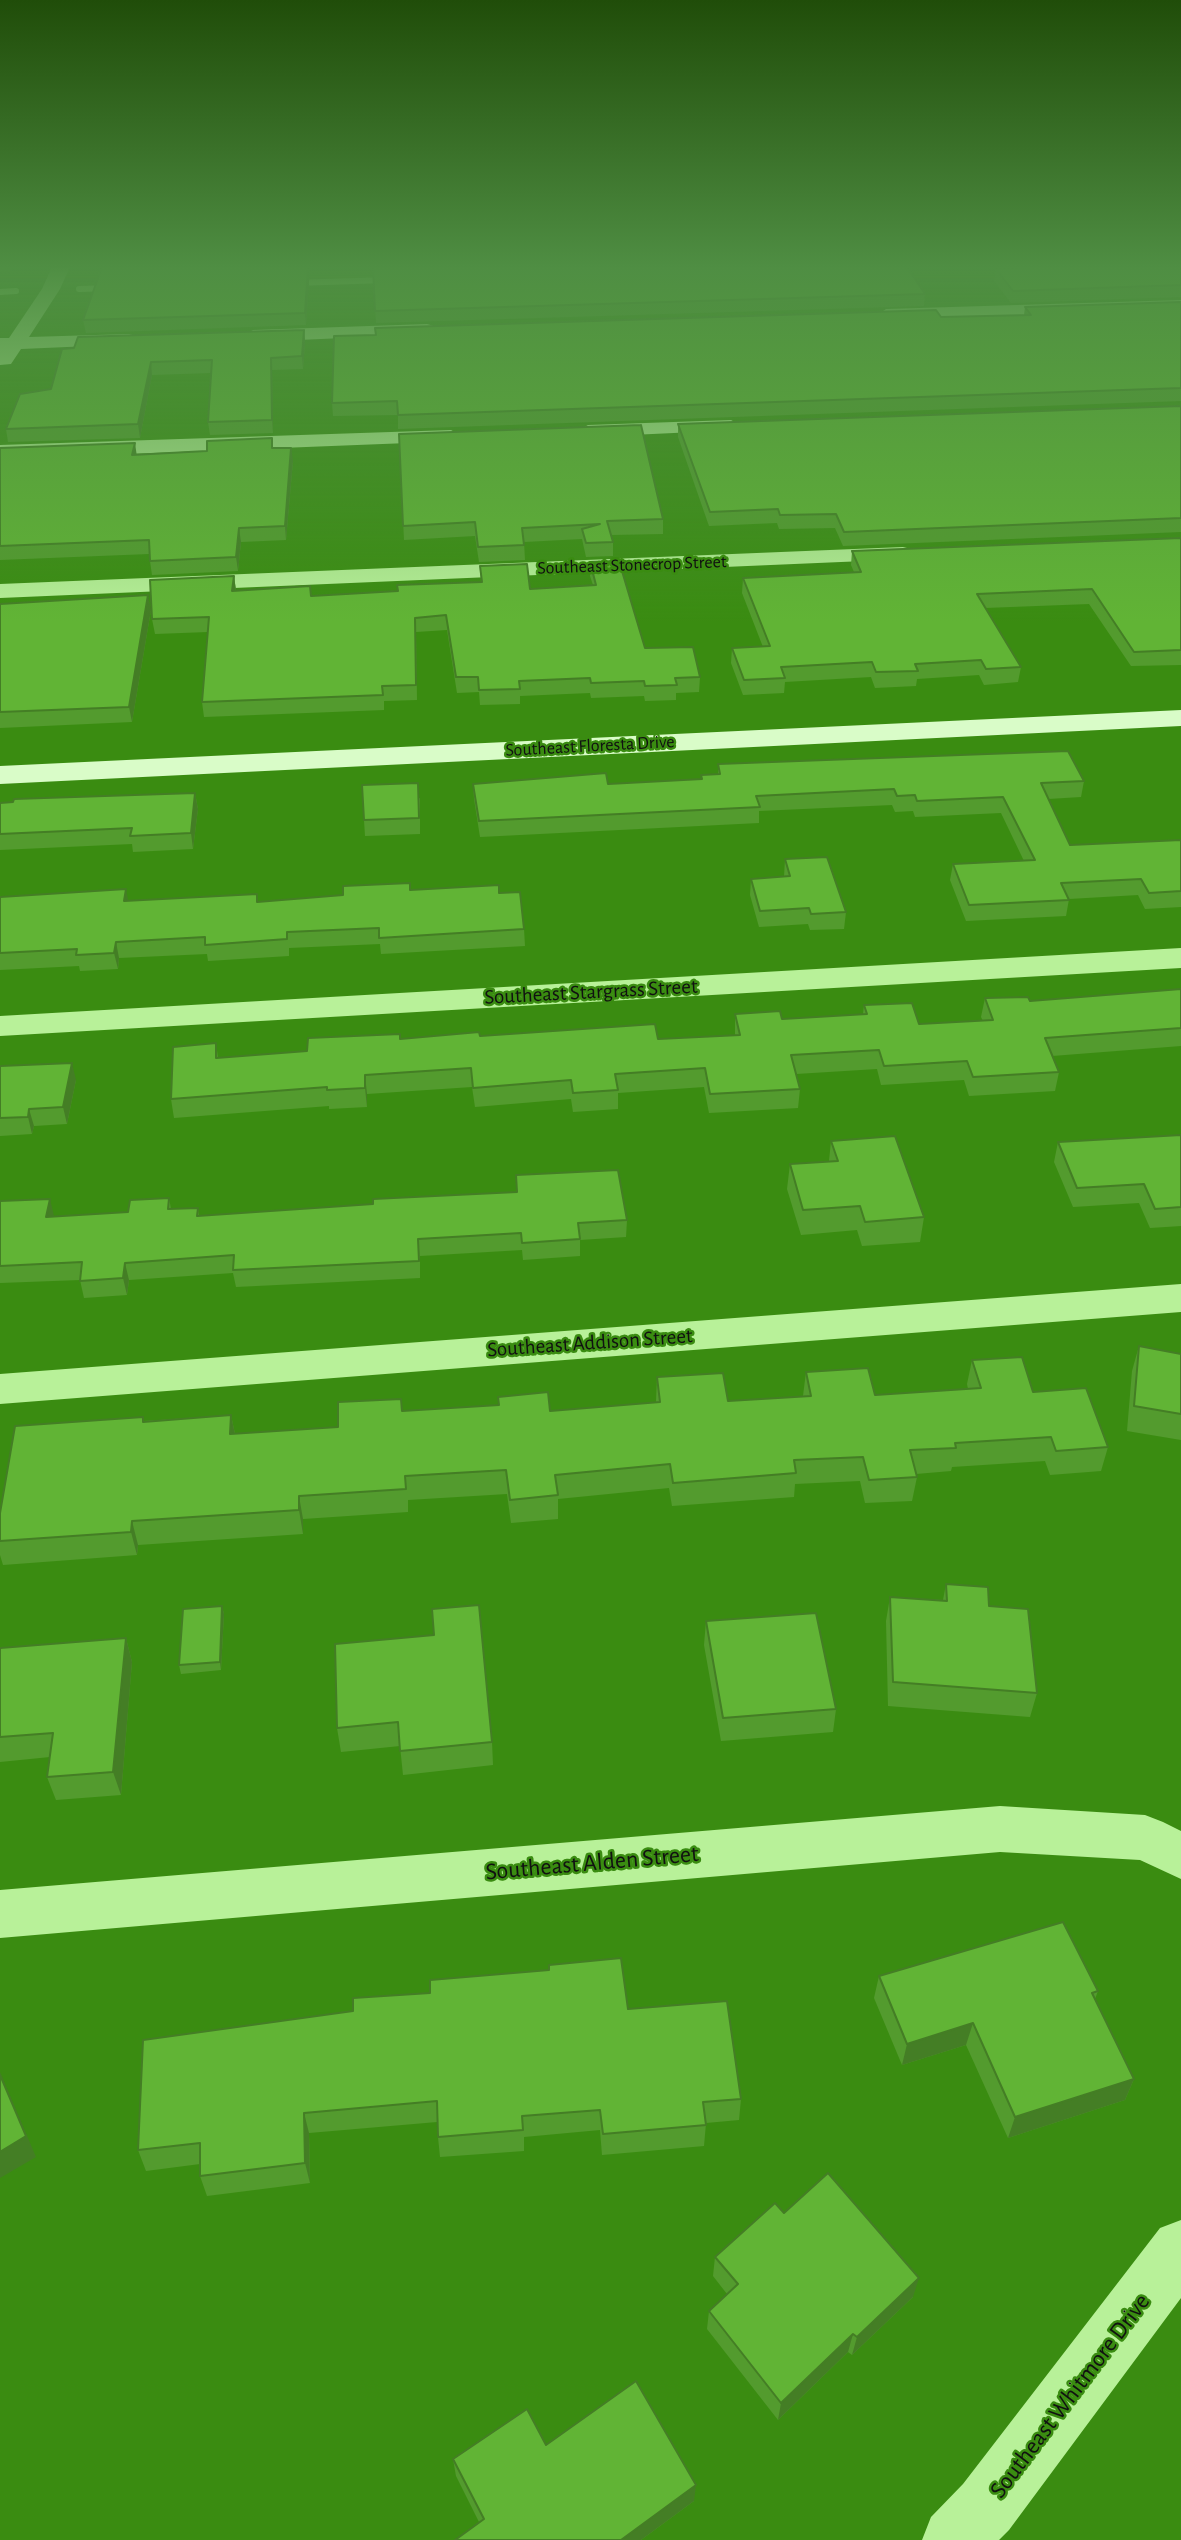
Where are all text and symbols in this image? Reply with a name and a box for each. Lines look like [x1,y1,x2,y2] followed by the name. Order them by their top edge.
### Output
[537,551,727,579] street label: Southeast Stonecrop Street
[505,731,675,761] street label: Southeast Floresta Drive
[484,974,698,1010] street label: Southeast Stargrass Street
[487,1323,693,1363] street label: Southeast Addison Street
[484,1839,700,1887] street label: Southeast Alden Street
[984,2288,1156,2504] street label: Southeast Whitmore Drive

